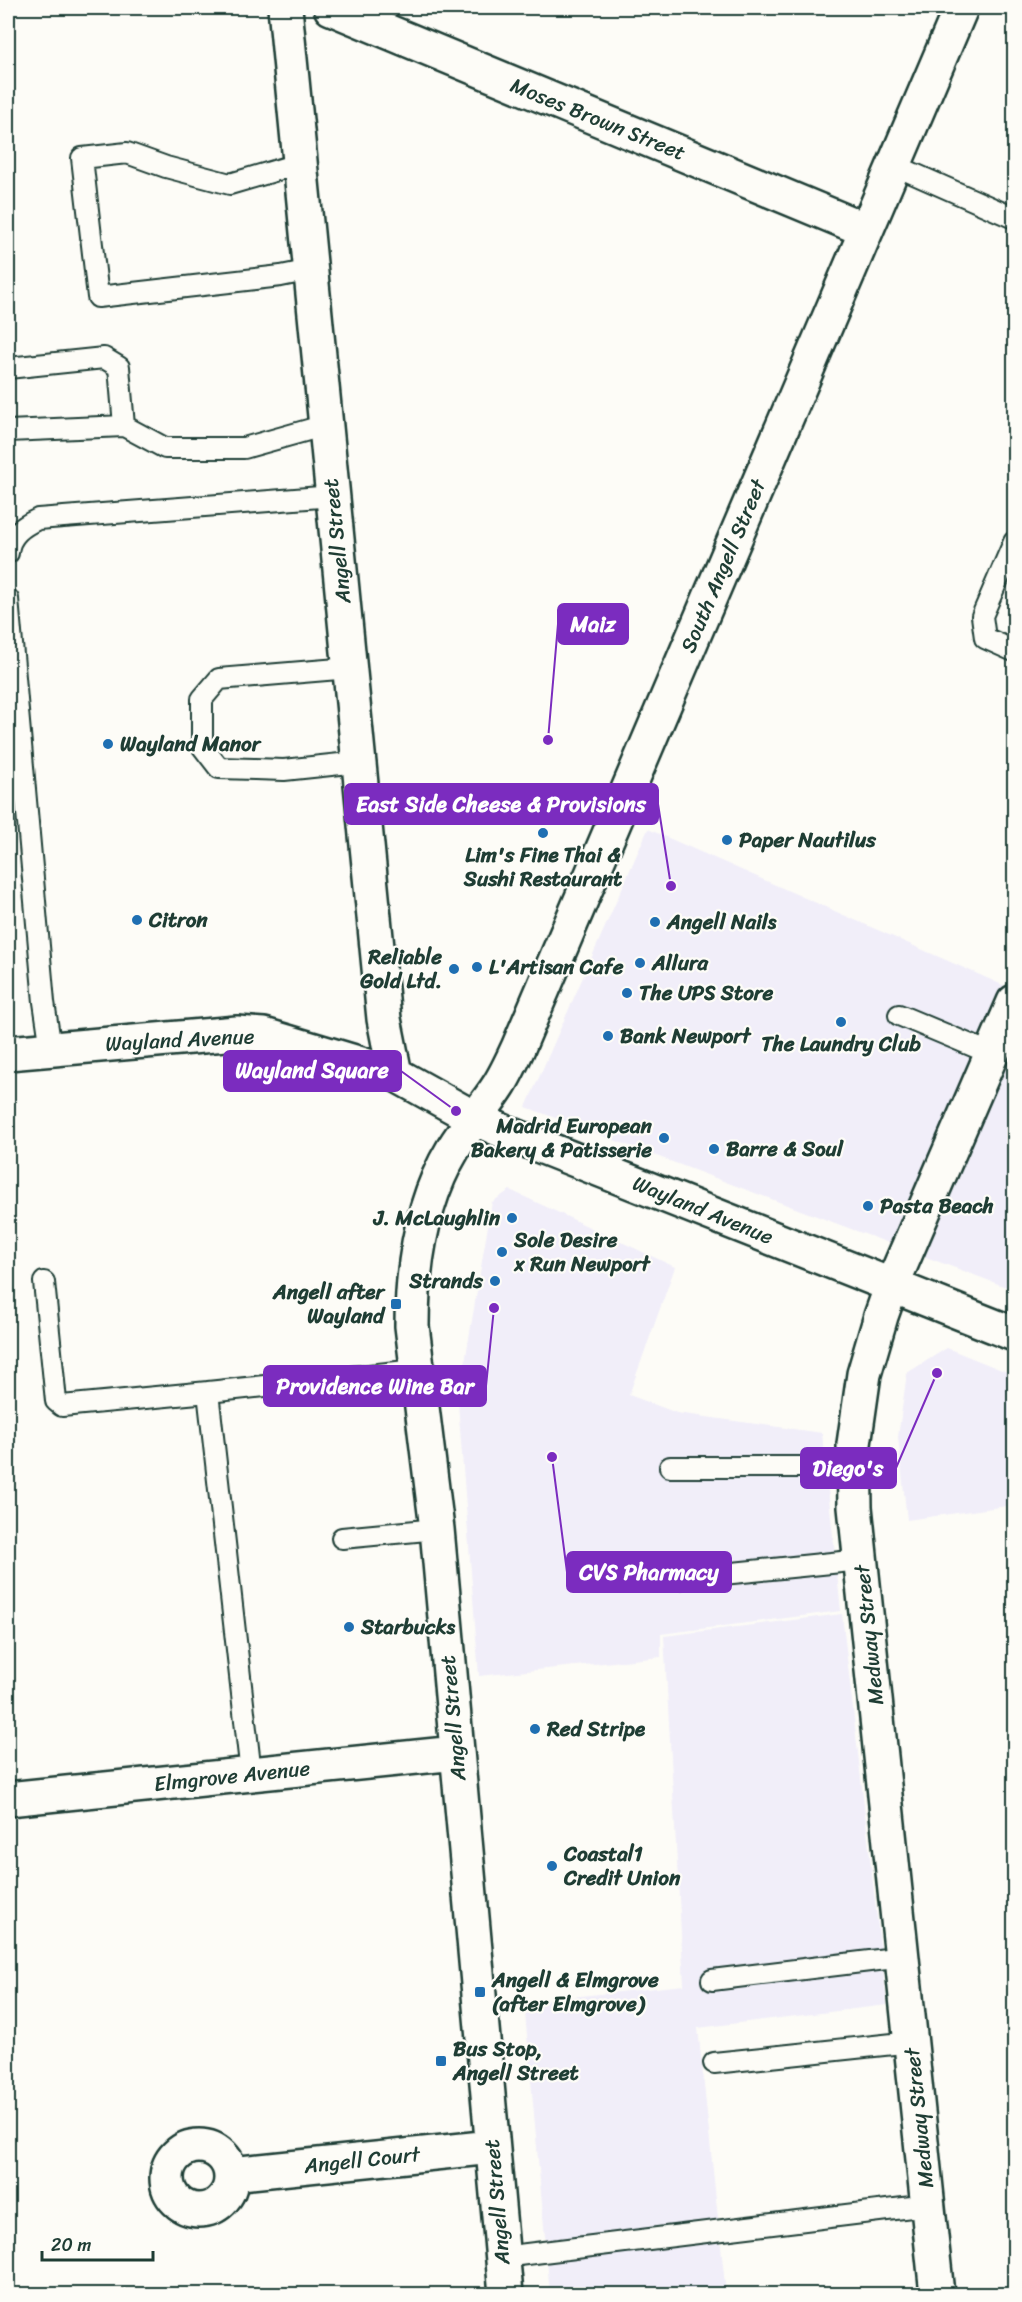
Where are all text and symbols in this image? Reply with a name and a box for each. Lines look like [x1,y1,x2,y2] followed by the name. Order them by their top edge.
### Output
[505,67,691,171] street label: Moses Brown Street
[669,472,777,659] street label: South Angell Street
[312,477,363,606] street label: Angell Street
[558,604,628,644] callout: Maiz
[569,605,617,644] text: Maiz
[120,725,262,763] place label: Wayland Manor
[101,737,115,751] marker: Wayland Manor
[345,784,658,824] callout: East Side Cheese & Provisions
[356,785,647,824] text: East Side Cheese & Provisions
[739,821,876,859] place label: Paper Nautilus
[536,826,550,840] marker: Lim's Fine Thai & Sushi Restaurant
[720,833,734,847] marker: Paper Nautilus
[463,836,623,898] place label: Lim's Fine Thai & Sushi Restaurant
[148,901,208,939] place label: Citron
[666,903,777,941] place label: Angell Nails
[130,913,144,927] marker: Citron
[648,915,662,929] marker: Angell Nails
[359,938,442,1000] place label: Reliable Gold Ltd.
[651,944,710,982] place label: Allura
[489,948,624,986] place label: L'Artisan Cafe
[633,956,647,970] marker: Allura
[470,960,484,974] marker: L'Artisan Cafe
[447,962,461,976] marker: Reliable Gold Ltd.
[639,974,773,1012] place label: The UPS Store
[620,986,634,1000] marker: The UPS Store
[834,1015,848,1029] marker: The Laundry Club
[104,1017,256,1063] street label: Wayland Avenue
[620,1017,752,1055] place label: Bank Newport
[761,1025,921,1063] place label: The Laundry Club
[601,1029,615,1043] marker: Bank Newport
[224,1051,401,1091] callout: Wayland Square
[235,1051,390,1090] text: Wayland Square
[471,1107,653,1169] place label: Madrid European Bakery & Patisserie
[726,1130,844,1168] place label: Barre & Soul
[657,1131,671,1145] marker: Madrid European Bakery & Patisserie
[707,1142,721,1156] marker: Barre & Soul
[627,1164,779,1256] street label: Wayland Avenue
[880,1187,994,1225] place label: Pasta Beach
[373,1199,501,1237] place label: J. McLaughlin
[861,1199,875,1213] marker: Pasta Beach
[505,1211,519,1225] marker: J. McLaughlin
[513,1221,651,1283] place label: Sole Desire x Run Newport
[495,1245,509,1259] marker: Sole Desire x Run Newport
[408,1262,483,1300] place label: Strands
[272,1273,386,1335] place label: Angell after Wayland
[488,1274,502,1288] marker: Strands
[389,1297,403,1311] marker: Angell after Wayland
[264,1366,486,1406] callout: Providence Wine Bar
[276,1367,476,1406] text: Providence Wine Bar
[801,1448,896,1488] callout: Diego's
[813,1449,884,1488] text: Diego's
[567,1552,731,1592] callout: CVS Pharmacy
[578,1553,719,1592] text: CVS Pharmacy
[843,1562,895,1707] street label: Medway Street
[360,1608,456,1646] place label: Starbucks
[342,1620,356,1634] marker: Starbucks
[429,1654,477,1783] street label: Angell Street
[546,1710,646,1748] place label: Red Stripe
[528,1722,542,1736] marker: Red Stripe
[152,1749,312,1803] street label: Elmgrove Avenue
[563,1835,681,1897] place label: Coastal1 Credit Union
[545,1859,559,1873] marker: Coastal1 Credit Union
[491,1961,659,2023] place label: Angell & Elmgrove (after Elmgrove)
[473,1985,487,1999] marker: Angell & Elmgrove (after Elmgrove)
[452,2030,579,2092] place label: Bus Stop, Angell Street
[893,2045,945,2190] street label: Medway Street
[434,2054,448,2068] marker: Bus Stop, Angell Street
[301,2135,423,2185] street label: Angell Court
[473,2138,521,2267] street label: Angell Street
[42,2224,153,2262] scale bar
[51,2229,91,2261] text: 20 m

